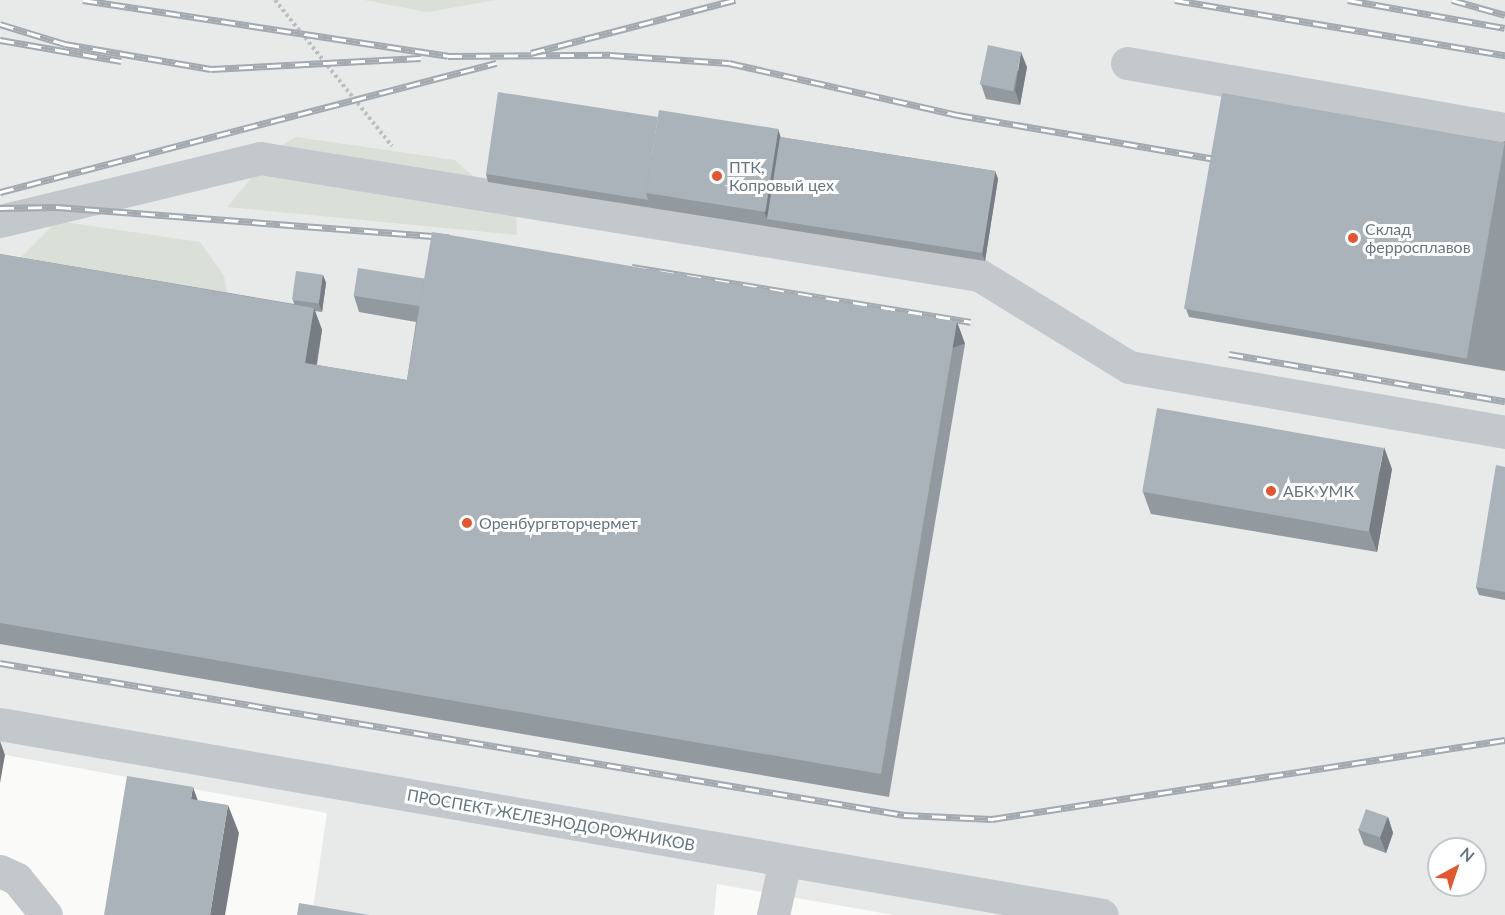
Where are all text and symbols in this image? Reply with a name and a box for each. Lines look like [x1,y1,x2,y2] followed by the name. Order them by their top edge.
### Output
[729,157,834,195] place label: ПТК, Копровый цех
[710,169,724,183] marker: ПТК, Копровый цех
[1365,219,1471,257] place label: Склад ферросплавов
[1346,231,1360,245] marker: Склад ферросплавов
[1283,481,1354,501] place label: АБК УМК
[1264,484,1278,498] marker: АБК УМК
[479,513,638,533] place label: Оренбургвторчермет
[460,516,474,530] marker: Оренбургвторчермет
[406,785,696,855] street label: ПРОСПЕКТ ЖЕЛЕЗНОДОРОЖНИКОВ
[1427,837,1487,897] north arrow
[1457,843,1478,866] text: N

